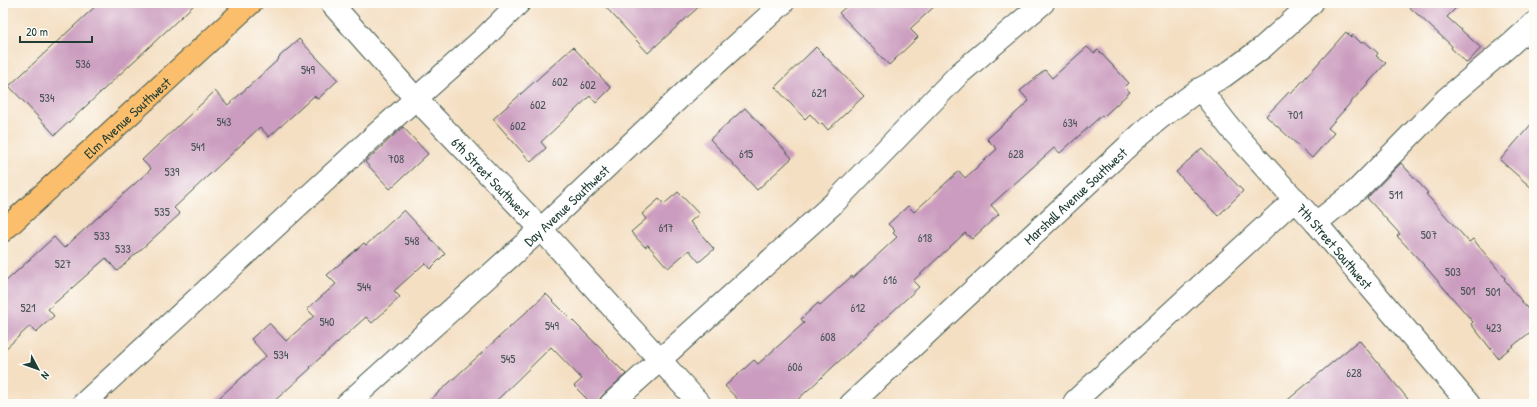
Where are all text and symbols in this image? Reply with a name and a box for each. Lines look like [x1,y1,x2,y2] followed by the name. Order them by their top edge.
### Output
[20,18,92,44] scale bar
[26,23,48,40] text: 20 m
[75,55,91,72] house number: 536
[301,61,316,78] house number: 549
[79,72,175,162] street label: Elm Avenue Southwest
[552,73,568,90] house number: 602
[580,76,596,93] house number: 602
[812,84,826,101] house number: 621
[40,89,55,106] house number: 534
[530,96,546,113] house number: 602
[1287,106,1303,123] house number: 701
[217,113,231,130] house number: 543
[1063,114,1078,131] house number: 634
[510,117,526,134] house number: 602
[448,133,535,222] street label: 6th Street Southwest
[191,138,205,155] house number: 541
[1019,142,1131,248] street label: Marshall Avenue Southwest
[739,145,753,162] house number: 615
[1008,145,1024,162] house number: 628
[388,150,404,167] house number: 708
[519,160,613,250] street label: Day Avenue Southwest
[165,163,180,180] house number: 539
[1389,186,1403,203] house number: 511
[1293,199,1377,293] street label: 7th Street Southwest
[154,203,170,220] house number: 535
[658,219,674,236] house number: 617
[1421,226,1437,243] house number: 507
[94,227,110,244] house number: 533
[918,229,932,246] house number: 618
[405,232,419,249] house number: 548
[115,240,131,257] house number: 533
[55,255,71,272] house number: 527
[1445,263,1461,280] house number: 503
[883,271,897,288] house number: 616
[357,278,372,295] house number: 544
[1461,282,1475,299] house number: 501
[1486,283,1500,300] house number: 501
[20,299,36,316] house number: 521
[851,299,866,316] house number: 612
[320,313,334,330] house number: 540
[545,317,560,334] house number: 549
[1486,319,1502,336] house number: 423
[820,328,836,345] house number: 608
[274,346,289,363] house number: 534
[18,349,58,389] north arrow
[501,350,515,367] house number: 545
[788,358,803,375] house number: 606
[1346,364,1362,381] house number: 628
[38,369,53,382] text: N

